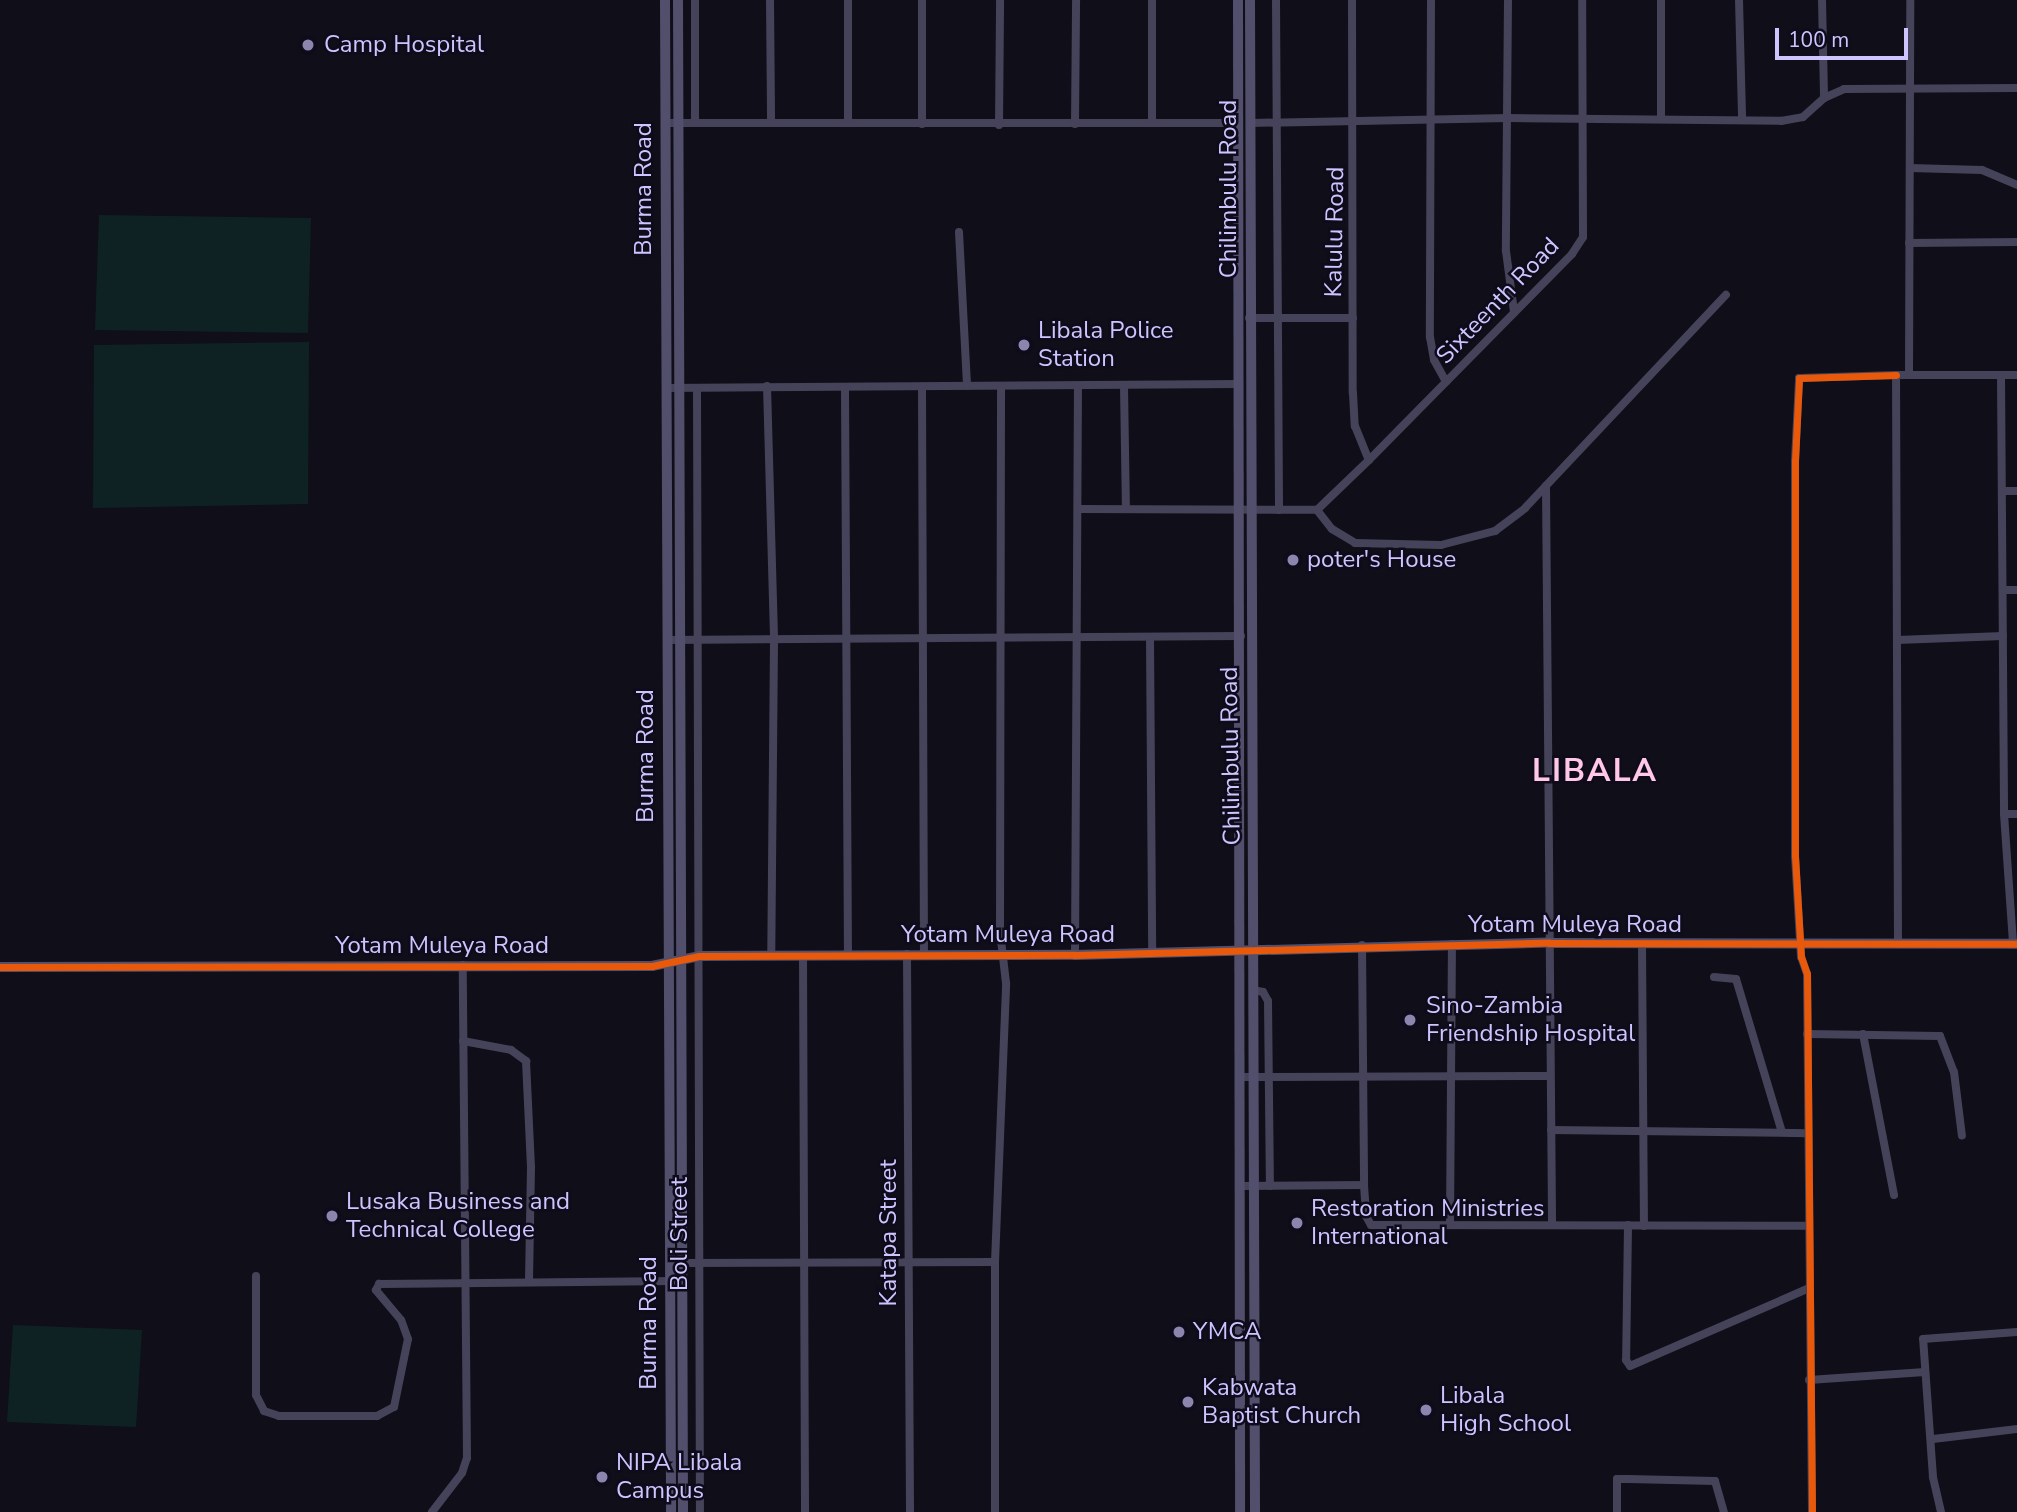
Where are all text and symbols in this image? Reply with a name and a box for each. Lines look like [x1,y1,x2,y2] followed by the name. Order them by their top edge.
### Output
[1779,14,1912,58] scale bar
[1788,26,1849,54] text: 100 m
[324,31,484,59] place label: Camp Hospital
[298,35,318,55] marker: Camp Hospital
[1215,100,1243,278] street label: Chilimbulu Road
[630,122,658,256] street label: Burma Road
[1319,166,1351,298] street label: Kalulu Road
[1431,232,1565,370] street label: Sixteenth Road
[1038,317,1174,373] place label: Libala Police Station
[1016,337,1032,353] marker: Libala Police Station
[1307,546,1456,574] place label: poter's House
[1285,552,1301,568] marker: poter's House
[1215,666,1247,846] street label: Chilimbulu Road
[632,689,660,823] street label: Burma Road
[1533,752,1657,790] district label: LIBALA
[1468,911,1682,939] street label: Yotam Muleya Road
[901,921,1115,949] street label: Yotam Muleya Road
[335,932,549,960] street label: Yotam Muleya Road
[1426,992,1635,1048] place label: Sino-Zambia Friendship Hospital
[1400,1010,1420,1030] marker: Sino-Zambia Friendship Hospital
[875,1159,903,1307] street label: Katapa Street
[666,1177,694,1291] street label: Boli Street
[346,1188,570,1244] place label: Lusaka Business and Technical College
[1311,1195,1544,1251] place label: Restoration Ministries International
[324,1208,340,1224] marker: Lusaka Business and Technical College
[1289,1215,1305,1231] marker: Restoration Ministries International
[635,1256,663,1390] street label: Burma Road
[1193,1318,1261,1346] place label: YMCA
[1171,1324,1187,1340] marker: YMCA
[1202,1374,1361,1430] place label: Kabwata Baptist Church
[1440,1382,1571,1438] place label: Libala High School
[1180,1394,1196,1410] marker: Kabwata Baptist Church
[1418,1402,1434,1418] marker: Libala High School
[616,1449,742,1505] place label: NIPA Libala Campus
[594,1469,610,1485] marker: NIPA Libala Campus

